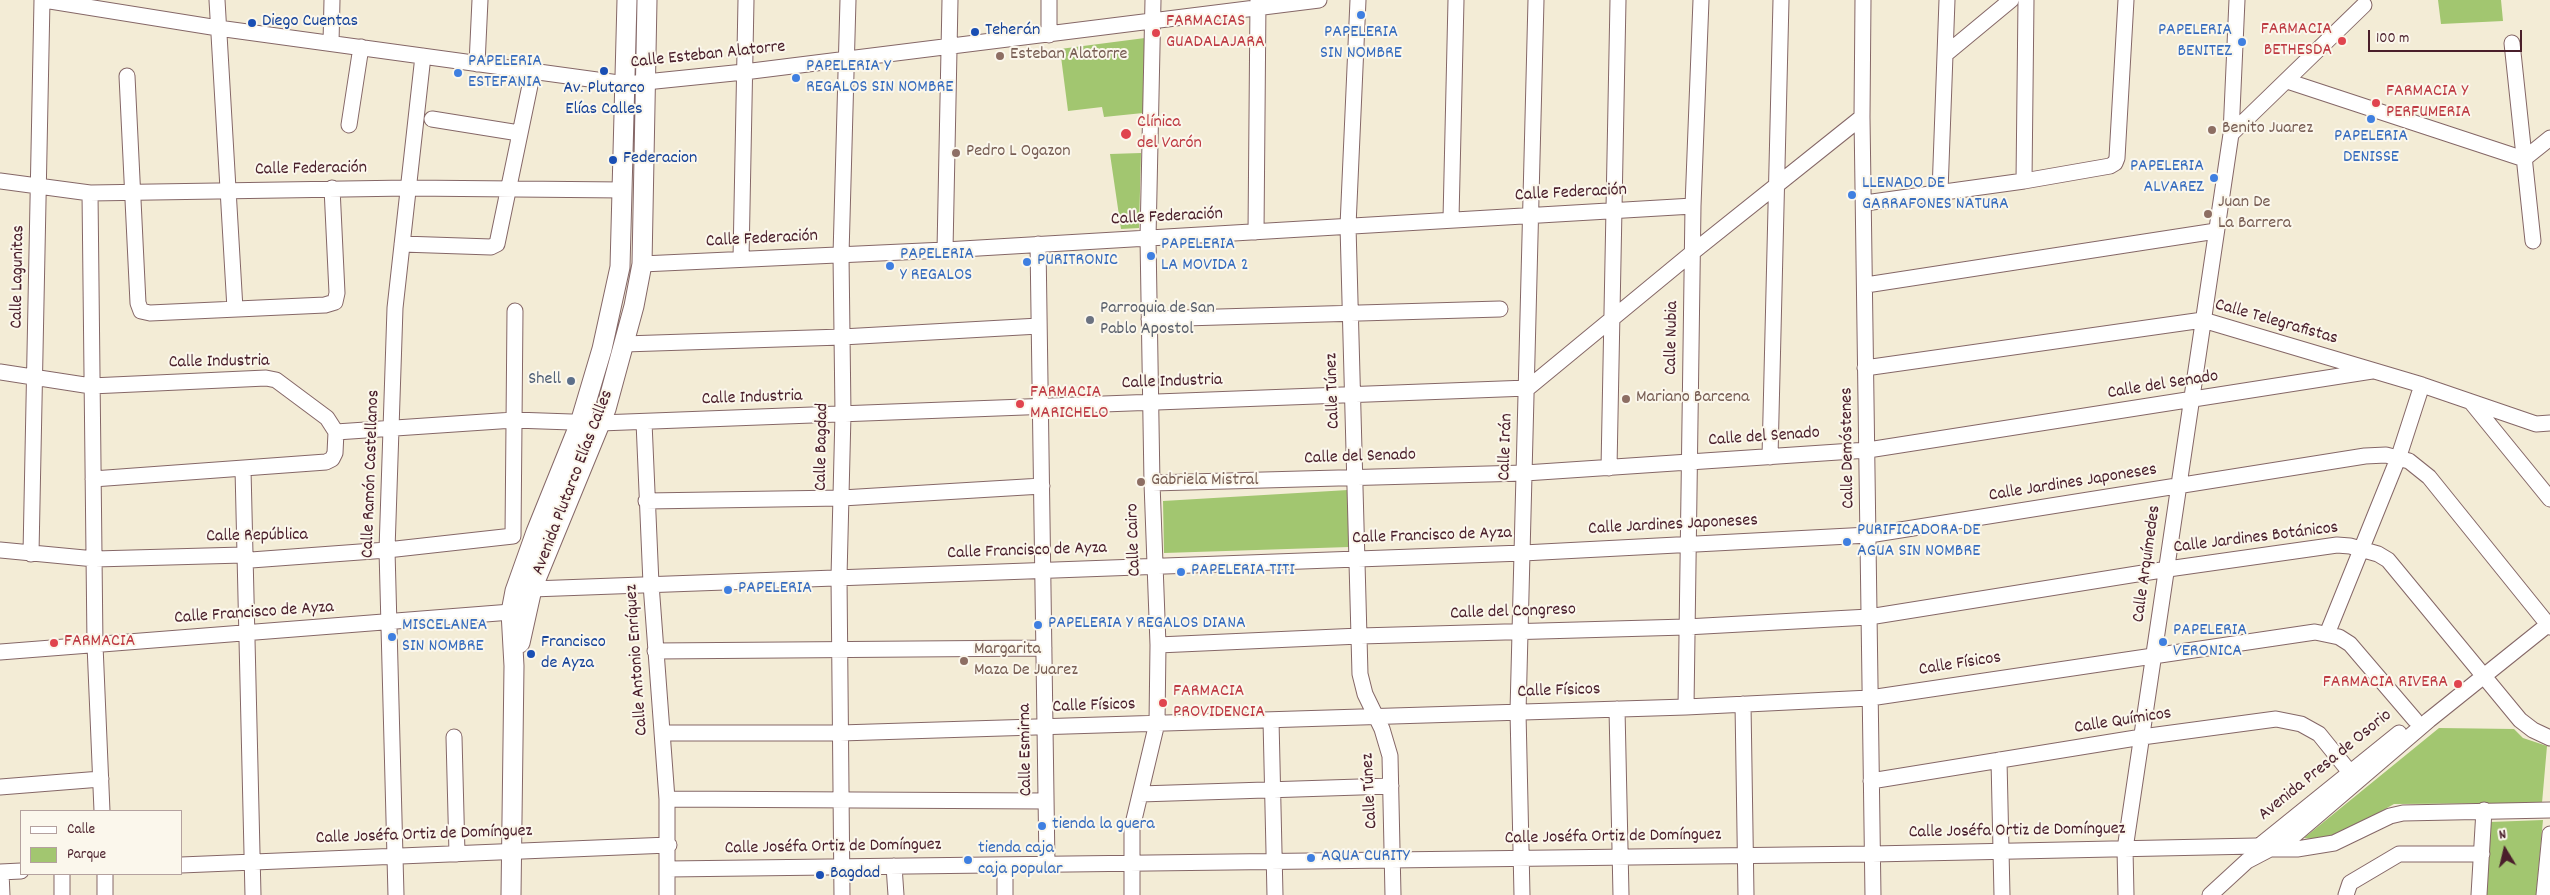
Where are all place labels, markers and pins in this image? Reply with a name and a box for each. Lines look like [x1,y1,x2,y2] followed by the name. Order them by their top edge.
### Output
[1355,9,1367,21] marker: PAPELERIA SIN NOMBRE
[262,12,358,34] place label: Diego Cuentas
[1166,12,1265,54] place label: FARMACIAS GUADALAJARA
[246,17,258,29] marker: Diego Cuentas
[2261,20,2332,62] place label: FARMACIA BETHESDA
[985,21,1040,43] place label: Teherán
[2158,21,2232,64] place label: PAPELERIA BENITEZ
[1320,23,1402,66] place label: PAPELERIA SIN NOMBRE
[969,26,981,38] marker: Teherán
[1150,27,1162,39] marker: FARMACIAS GUADALAJARA
[2336,35,2348,47] marker: FARMACIA BETHESDA
[2236,36,2248,48] marker: PAPELERIA BENITEZ
[1010,45,1127,67] place label: Esteban Alatorre
[994,50,1006,62] marker: Esteban Alatorre
[468,52,542,94] place label: PAPELERIA ESTEFANIA
[806,57,953,100] place label: PAPELERIA Y REGALOS SIN NOMBRE
[598,65,610,77] marker: Av. Plutarco Elías Calles
[452,67,464,79] marker: PAPELERIA ESTEFANIA
[790,72,802,84] marker: PAPELERIA Y REGALOS SIN NOMBRE
[563,79,645,122] place label: Av. Plutarco Elías Calles
[2386,82,2471,125] place label: FARMACIA Y PERFUMERIA
[2370,97,2382,109] marker: FARMACIA Y PERFUMERIA
[1137,113,1202,156] place label: Clínica del Varón
[2365,113,2377,125] marker: PAPELERIA DENISSE
[2222,119,2313,141] place label: Benito Juarez
[2206,124,2218,136] marker: Benito Juarez
[1119,127,1133,141] marker: Clínica del Varón
[2334,127,2408,170] place label: PAPELERIA DENISSE
[966,142,1071,164] place label: Pedro L Ogazon
[950,147,962,159] marker: Pedro L Ogazon
[623,149,697,171] place label: Federacion
[607,154,619,166] marker: Federacion
[2130,157,2204,200] place label: PAPELERIA ALVAREZ
[2208,172,2220,184] marker: PAPELERIA ALVAREZ
[1862,174,2009,216] place label: LLENADO DE GARRAFONES NATURA
[1846,189,1858,201] marker: LLENADO DE GARRAFONES NATURA
[2218,193,2291,235] place label: Juan De La Barrera
[2202,208,2214,220] marker: Juan De La Barrera
[1161,235,1249,278] place label: PAPELERIA LA MOVIDA 2
[900,245,974,288] place label: PAPELERIA Y REGALOS
[1145,250,1157,262] marker: PAPELERIA LA MOVIDA 2
[1037,251,1118,273] place label: PURITRONIC
[1021,256,1033,268] marker: PURITRONIC
[884,260,896,272] marker: PAPELERIA Y REGALOS
[1100,299,1215,342] place label: Parroquia de San Pablo Apostol
[1084,314,1096,326] marker: Parroquia de San Pablo Apostol
[528,370,561,392] place label: Shell
[565,375,577,387] marker: Shell
[1030,383,1109,426] place label: FARMACIA MARICHELO
[1636,388,1749,410] place label: Mariano Barcena
[1620,393,1632,405] marker: Mariano Barcena
[1014,398,1026,410] marker: FARMACIA MARICHELO
[1151,471,1259,493] place label: Gabriela Mistral
[1135,476,1147,488] marker: Gabriela Mistral
[1857,521,1980,564] place label: PURIFICADORA DE AGUA SIN NOMBRE
[1841,536,1853,548] marker: PURIFICADORA DE AGUA SIN NOMBRE
[1191,561,1295,583] place label: PAPELERIA TITI
[1175,566,1187,578] marker: PAPELERIA TITI
[738,579,812,601] place label: PAPELERIA
[722,584,734,596] marker: PAPELERIA
[1048,614,1246,636] place label: PAPELERIA Y REGALOS DIANA
[402,616,487,659] place label: MISCELANEA SIN NOMBRE
[1032,619,1044,631] marker: PAPELERIA Y REGALOS DIANA
[2173,621,2247,664] place label: PAPELERIA VERONICA
[386,631,398,643] marker: MISCELANEA SIN NOMBRE
[64,632,135,654] place label: FARMACIA
[541,633,606,676] place label: Francisco de Ayza
[2157,636,2169,648] marker: PAPELERIA VERONICA
[48,637,60,649] marker: FARMACIA
[974,640,1078,682] place label: Margarita Maza De Juarez
[525,648,537,660] marker: Francisco de Ayza
[958,655,970,667] marker: Margarita Maza De Juarez
[2323,673,2448,695] place label: FARMACIA RIVERA
[2452,678,2464,690] marker: FARMACIA RIVERA
[1173,682,1265,724] place label: FARMACIA PROVIDENCIA
[1157,697,1169,709] marker: FARMACIA PROVIDENCIA
[1052,815,1155,837] place label: tienda la guera
[1036,820,1048,832] marker: tienda la guera
[978,839,1063,882] place label: tienda caja caja popular
[1321,847,1410,869] place label: AQUA CURITY
[1305,852,1317,864] marker: AQUA CURITY
[962,854,974,866] marker: tienda caja caja popular
[830,864,880,886] place label: Bagdad
[814,869,826,881] marker: Bagdad

